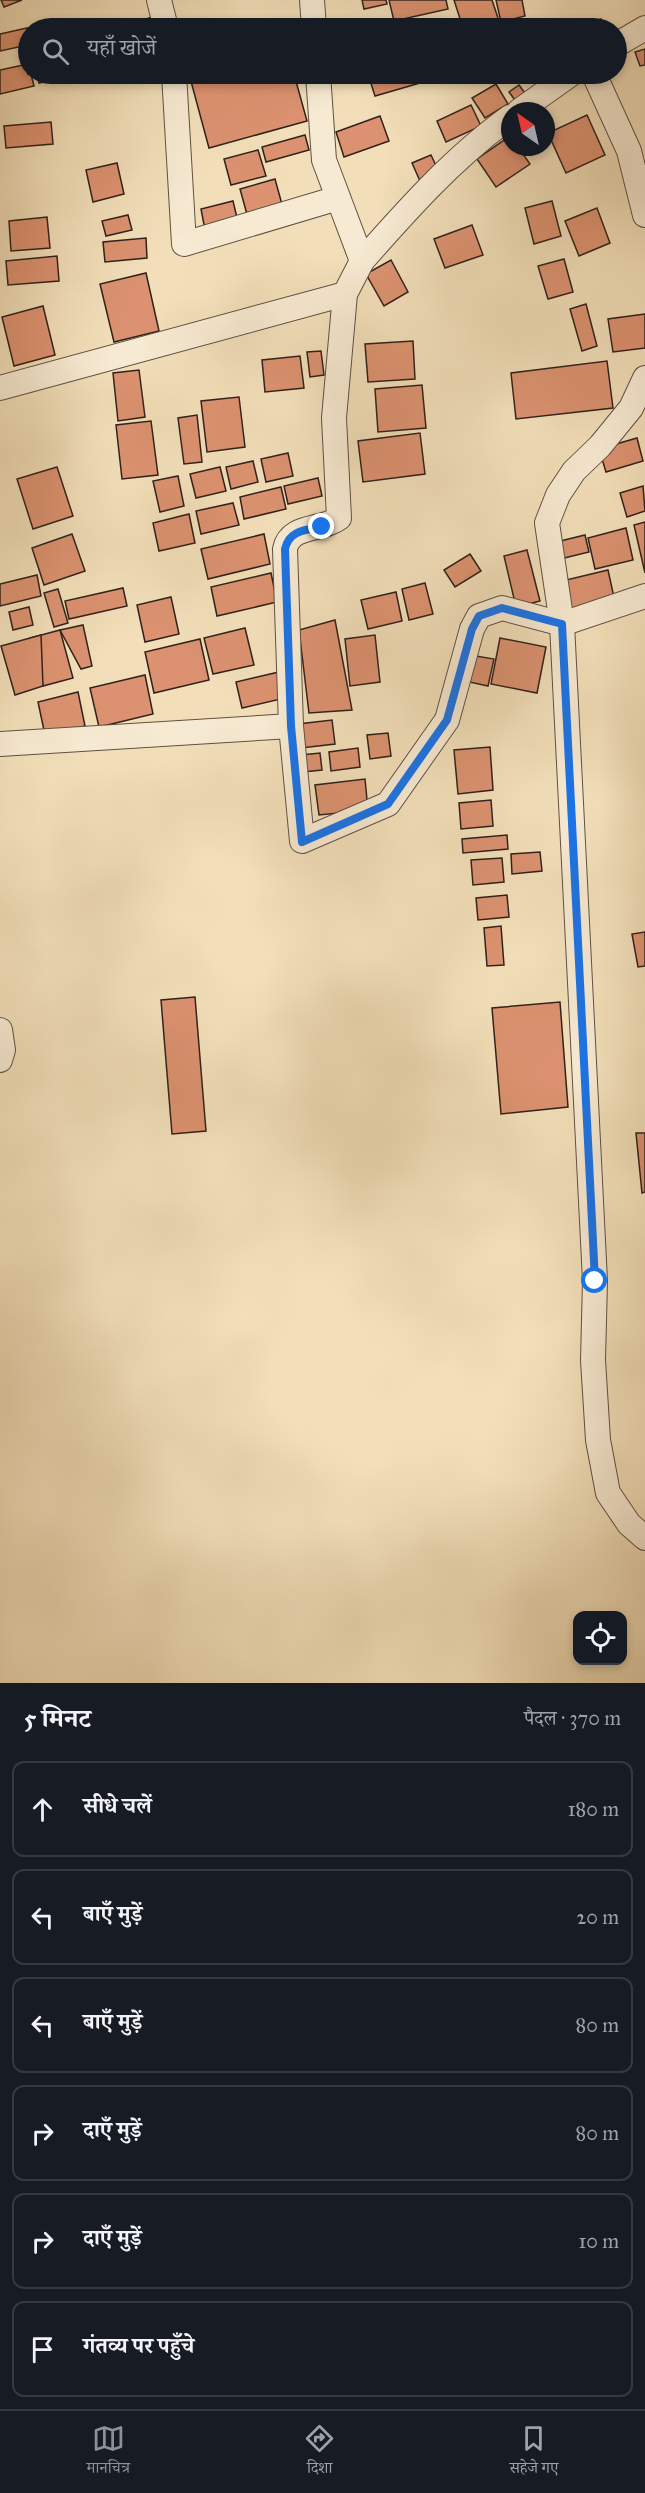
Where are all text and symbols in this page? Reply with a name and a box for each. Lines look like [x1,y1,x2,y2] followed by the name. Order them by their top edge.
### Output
[18,18,627,84] search box
[87,34,156,61] text: यहाँ खोजें
[39,35,72,68] icon: search
[501,102,555,156] north arrow
[308,513,334,539] route end
[581,1267,607,1293] route start
[573,1611,627,1665] map controls
[573,1611,627,1665] button: locate
[24,1702,91,1734] text: 5 मिनट
[524,1706,621,1730] text: पैदल · 370 m
[83,1792,152,1819] text: सीधे चलें
[26,1793,59,1826] icon: ahead
[568,1797,619,1821] text: 180 m
[83,1900,142,1927] text: बाएँ मुड़ें
[26,1901,59,1934] icon: left
[576,1905,619,1929] text: 20 m
[83,2008,142,2035] text: बाएँ मुड़ें
[26,2009,59,2042] icon: left
[576,2013,619,2037] text: 80 m
[83,2116,142,2143] text: दाएँ मुड़ें
[26,2117,59,2150] icon: right
[576,2121,619,2145] text: 80 m
[83,2224,142,2251] text: दाएँ मुड़ें
[26,2225,59,2258] icon: right
[578,2229,619,2253] text: 10 m
[83,2332,194,2359] text: गंतव्य पर पहुँचे
[26,2333,59,2366] icon: arrive
[87,2422,130,2483] tab: मानचित्र
[303,2422,336,2483] tab: दिशा
[509,2422,558,2483] tab: सहेजे गए

